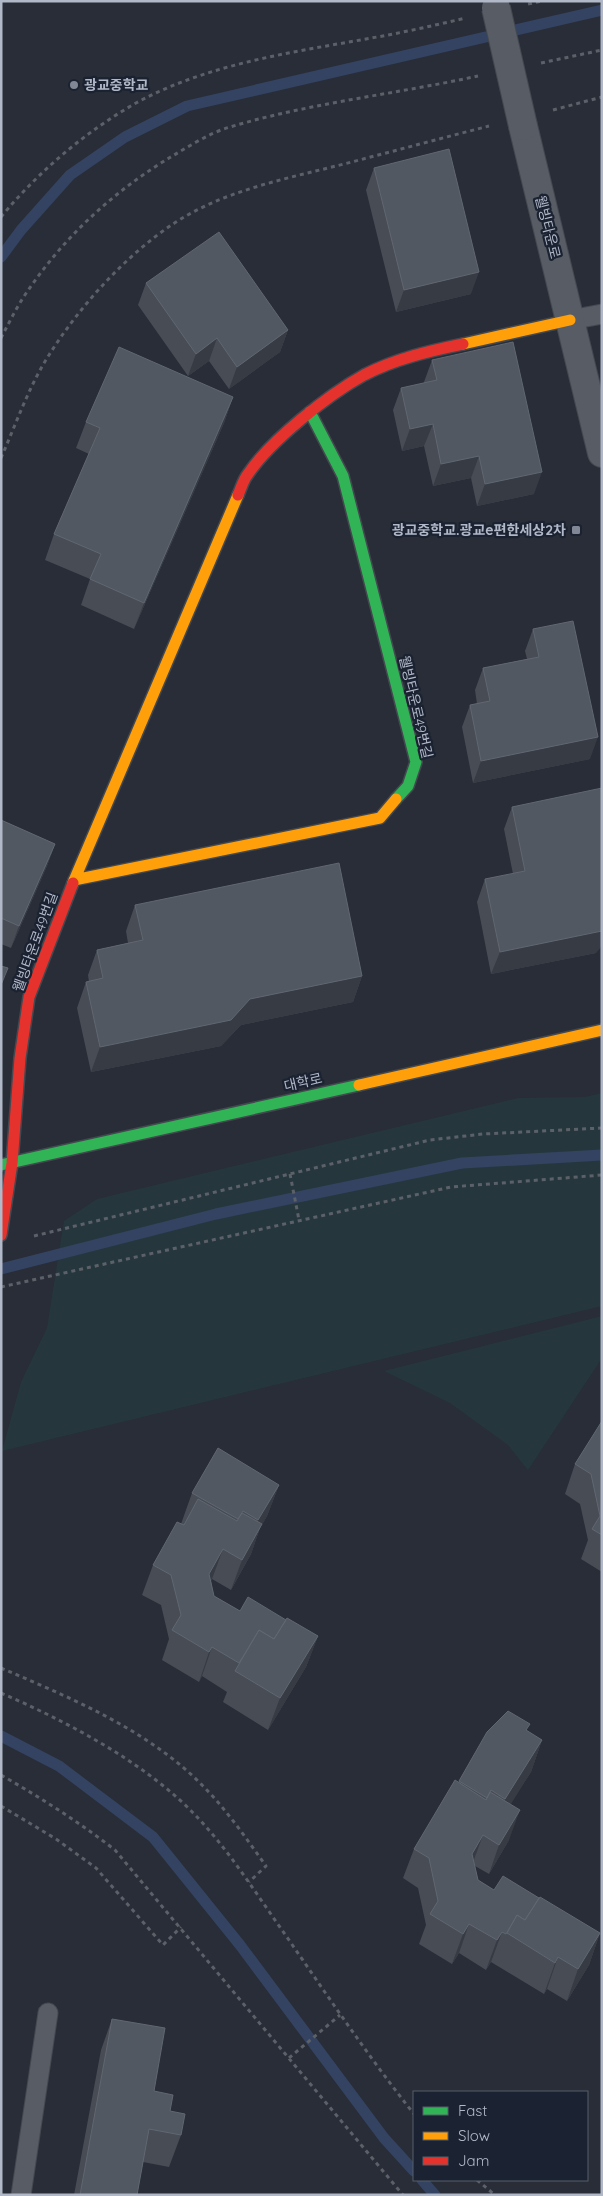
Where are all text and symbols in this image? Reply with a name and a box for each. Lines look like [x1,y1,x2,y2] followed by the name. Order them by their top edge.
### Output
[84,76,149,94] place label: 광교중학교
[68,79,80,91] marker: 광교중학교
[531,194,565,261] street label: 웰빙타운로
[392,521,566,539] place label: 광교중학교.광교e편한세상2차
[570,524,582,536] marker: 광교중학교.광교e편한세상2차
[395,654,437,760] street label: 웰빙타운로49번길
[9,890,61,994] street label: 웰빙타운로49번길
[282,1069,324,1095] street label: 대학로
[413,2091,588,2181] legend
[458,2101,487,2120] text: Fast
[458,2126,490,2145] text: Slow
[458,2151,489,2170] text: Jam

